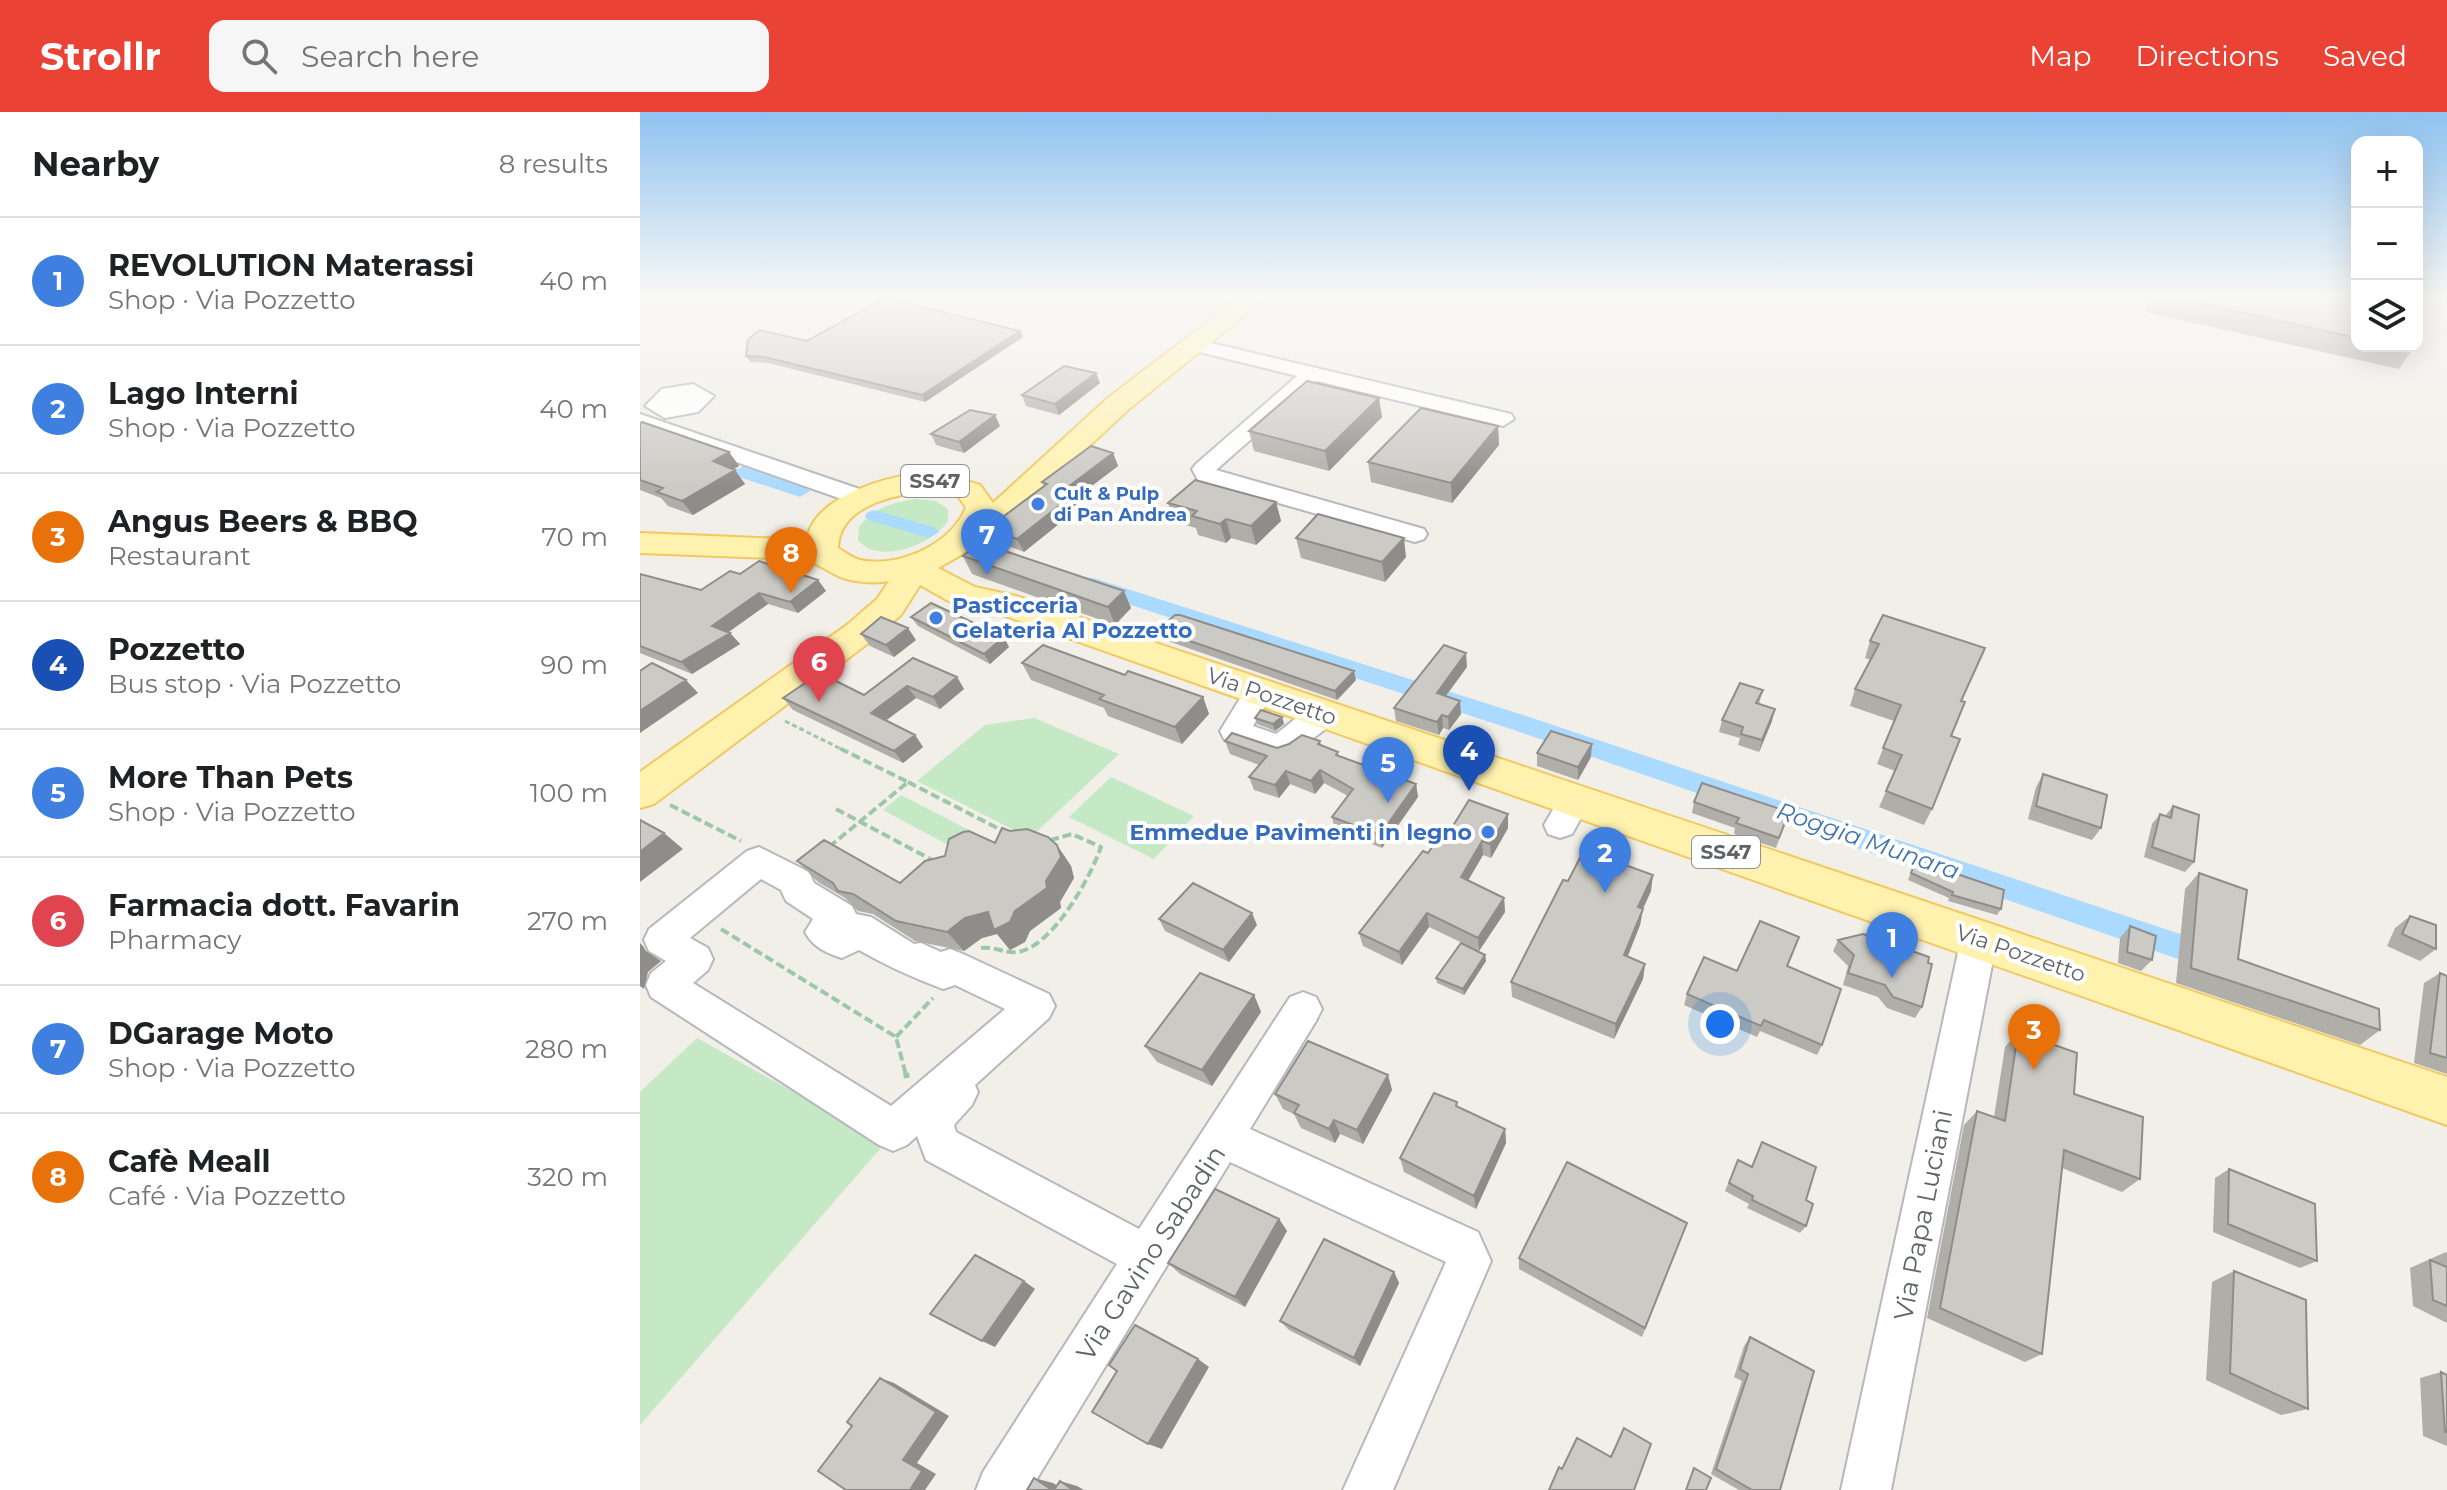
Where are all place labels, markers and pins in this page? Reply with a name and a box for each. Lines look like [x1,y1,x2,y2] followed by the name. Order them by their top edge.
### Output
[1054,483,1187,526] place label: Cult & Pulp di Pan Andrea
[1029,495,1047,513] marker: Cult & Pulp di Pan Andrea
[961,509,1013,575] pin: 7
[765,527,817,593] pin: 8
[952,592,1192,644] place label: Pasticceria Gelateria Al Pozzetto
[927,609,945,627] marker: Pasticceria Gelateria Al Pozzetto
[793,636,845,702] pin: 6
[1443,725,1495,791] pin: 4
[1362,737,1414,803] pin: 5
[1129,819,1472,846] place label: Emmedue Pavimenti in legno
[1479,823,1497,841] marker: Emmedue Pavimenti in legno
[1579,827,1631,893] pin: 2
[1866,912,1918,978] pin: 1
[2008,1004,2060,1070] pin: 3

